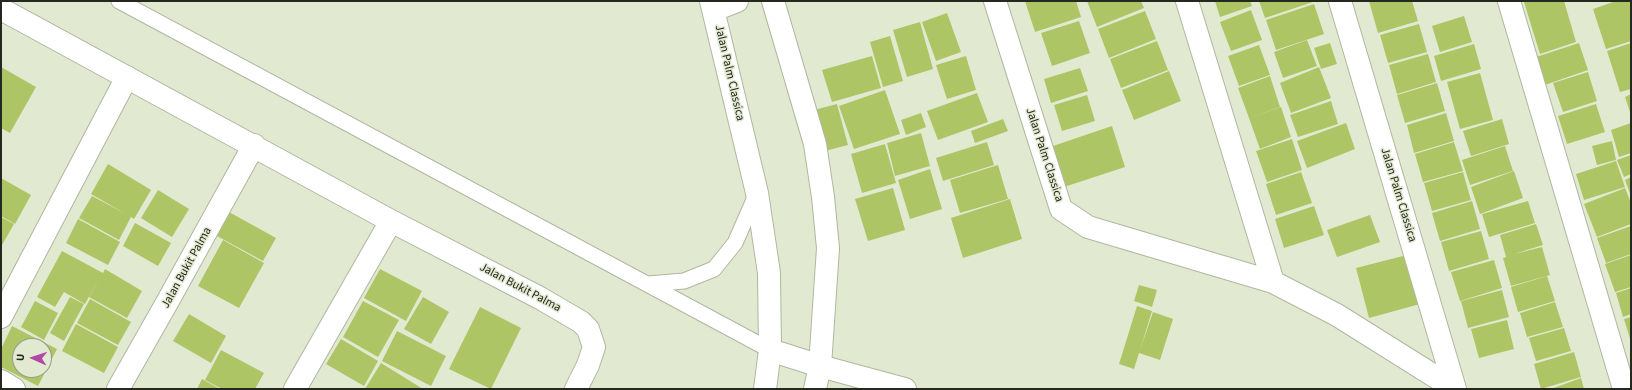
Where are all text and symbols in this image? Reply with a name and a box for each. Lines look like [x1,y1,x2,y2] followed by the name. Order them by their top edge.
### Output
[711,24,747,122] street label: Jalan Palm Classica
[1022,106,1066,204] street label: Jalan Palm Classica
[1377,146,1419,244] street label: Jalan Palm Classica
[159,225,215,311] street label: Jalan Bukit Palma
[477,260,563,316] street label: Jalan Bukit Palma
[12,338,52,378] north arrow
[13,353,28,361] text: U

